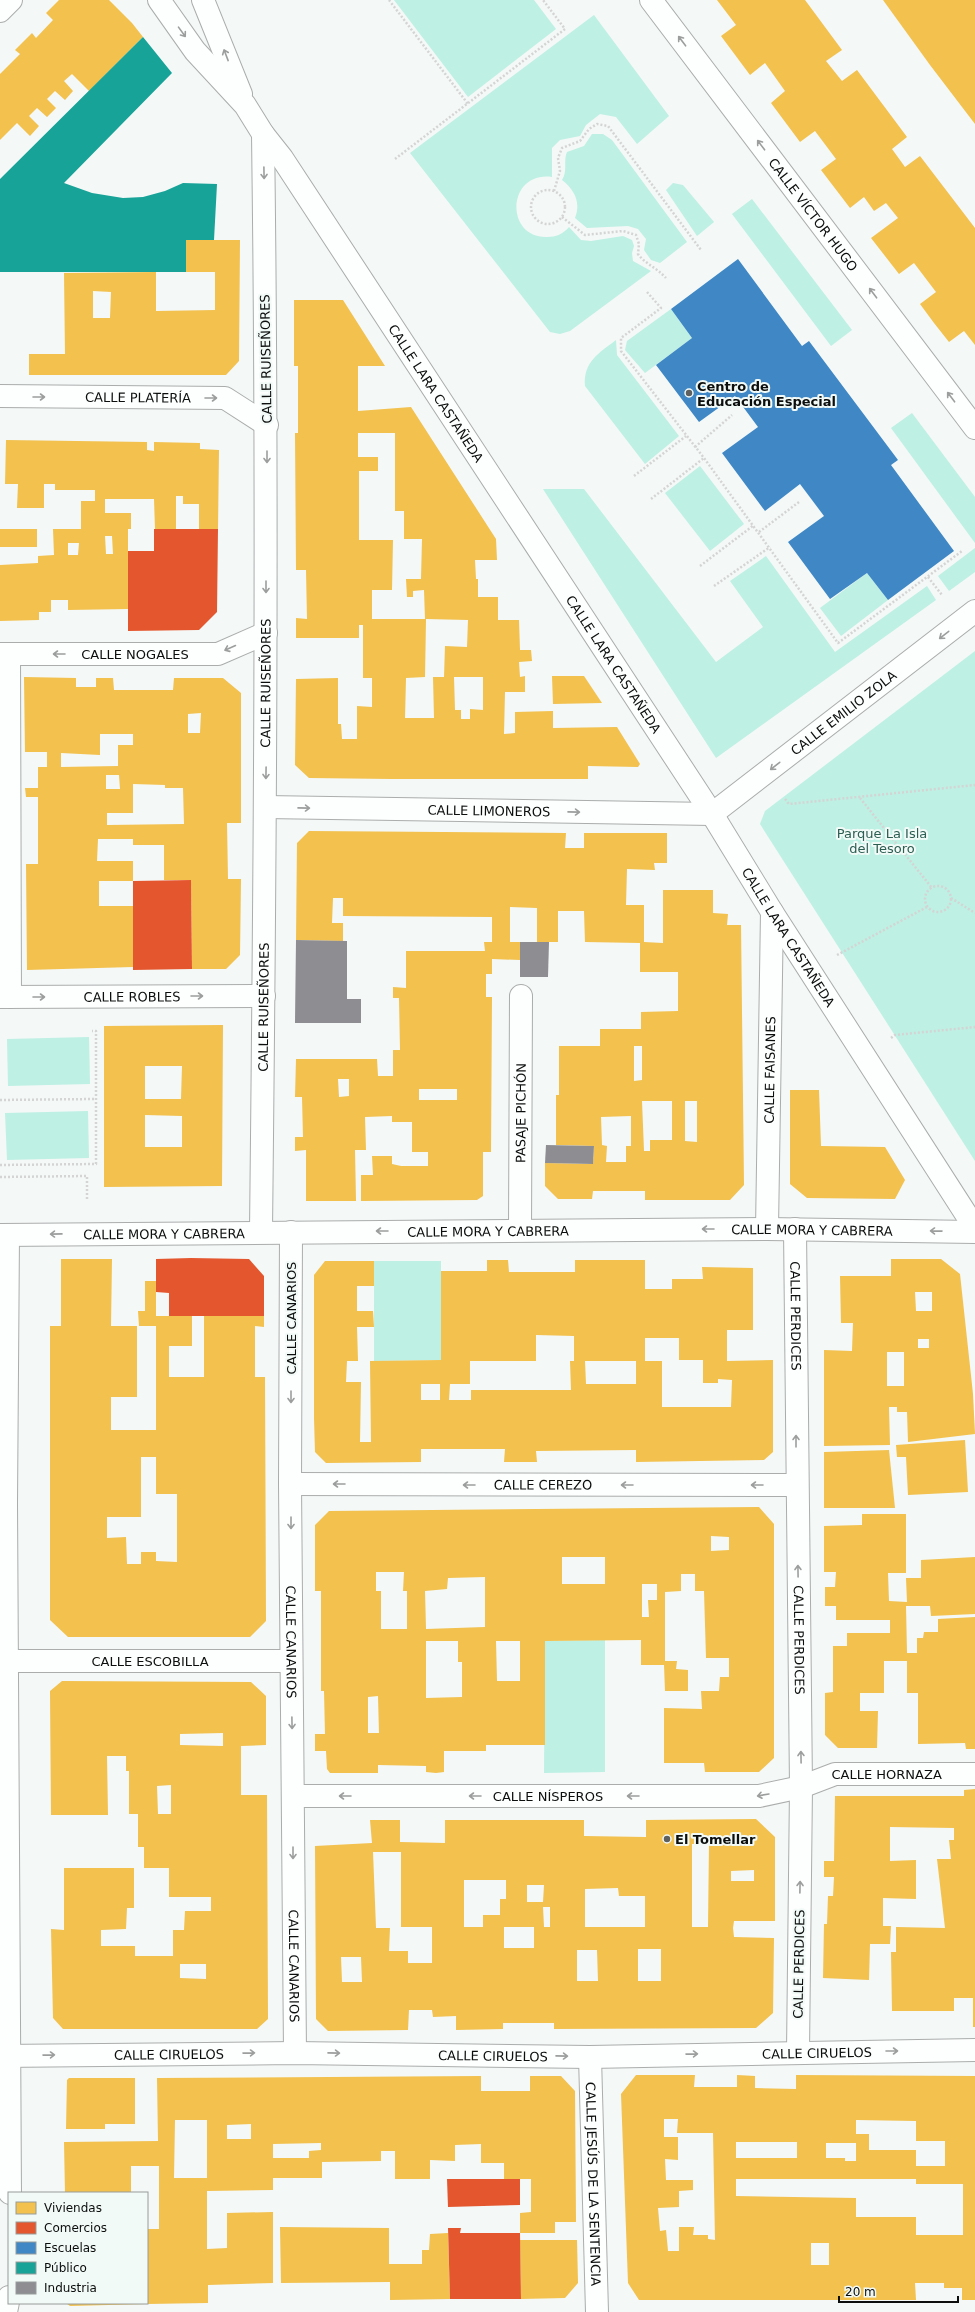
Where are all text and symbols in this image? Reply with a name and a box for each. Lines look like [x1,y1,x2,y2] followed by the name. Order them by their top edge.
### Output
[178,26,186,37] one-way arrow
[678,36,687,47] one-way arrow
[222,49,230,61] one-way arrow
[757,140,765,151] one-way arrow
[766,155,861,274] street label: CALLE VÍCTOR HUGO
[260,166,268,179] one-way arrow
[869,288,877,299] one-way arrow
[257,294,275,424] street label: CALLE RUISEÑORES
[386,322,487,465] street label: CALLE LARA CASTAÑEDA
[697,379,836,409] place label: Centro de Educación Especial
[684,388,694,398] marker: Centro de Educación Especial
[85,389,191,405] street label: CALLE PLATERÍA
[947,392,956,403] one-way arrow
[32,393,45,400] one-way arrow
[204,394,217,401] one-way arrow
[263,450,271,463] one-way arrow
[262,580,270,593] one-way arrow
[563,592,664,736] street label: CALLE LARA CASTAÑEDA
[258,618,273,748] street label: CALLE RUISEÑORES
[939,631,950,639] one-way arrow
[225,645,237,653] one-way arrow
[81,647,189,662] street label: CALLE NOGALES
[53,650,66,658] one-way arrow
[788,667,899,758] street label: CALLE EMILIO ZOLA
[769,761,780,770] one-way arrow
[262,766,270,779] one-way arrow
[427,802,551,819] street label: CALLE LIMONEROS
[297,804,310,812] one-way arrow
[567,808,580,816] one-way arrow
[837,826,927,856] park label: Parque La Isla del Tesoro
[739,865,838,1009] street label: CALLE LARA CASTAÑEDA
[255,942,271,1072] street label: CALLE RUISEÑORES
[84,989,180,1004] street label: CALLE ROBLES
[190,992,203,1000] one-way arrow
[32,993,45,1001] one-way arrow
[761,1016,778,1124] street label: CALLE FAISANES
[513,1063,528,1163] street label: PASAJE PICHÓN
[731,1221,893,1238] street label: CALLE MORA Y CABRERA
[407,1223,569,1239] street label: CALLE MORA Y CABRERA
[702,1225,715,1233] one-way arrow
[83,1226,245,1242] street label: CALLE MORA Y CABRERA
[376,1227,389,1235] one-way arrow
[930,1227,943,1235] one-way arrow
[50,1230,63,1238] one-way arrow
[788,1261,804,1371] street label: CALLE PERDICES
[284,1262,299,1374] street label: CALLE CANARIOS
[287,1390,295,1403] one-way arrow
[792,1435,800,1448] one-way arrow
[494,1477,592,1492] street label: CALLE CEREZO
[333,1480,346,1488] one-way arrow
[463,1481,476,1489] one-way arrow
[621,1481,634,1489] one-way arrow
[751,1481,764,1489] one-way arrow
[287,1516,295,1529] one-way arrow
[794,1565,802,1578] one-way arrow
[283,1585,299,1698] street label: CALLE CANARIOS
[791,1585,808,1695] street label: CALLE PERDICES
[91,1654,209,1669] street label: CALLE ESCOBILLA
[288,1716,296,1729] one-way arrow
[797,1751,805,1764] one-way arrow
[831,1767,942,1782] street label: CALLE HORNAZA
[493,1789,603,1804] street label: CALLE NÍSPEROS
[757,1791,770,1799] one-way arrow
[339,1792,352,1800] one-way arrow
[469,1792,482,1800] one-way arrow
[627,1792,640,1800] one-way arrow
[675,1832,756,1847] place label: El Tomellar
[662,1834,672,1844] marker: El Tomellar
[289,1846,297,1859] one-way arrow
[796,1881,804,1894] one-way arrow
[286,1909,302,2022] street label: CALLE CANARIOS
[791,1909,807,2019] street label: CALLE PERDICES
[762,2044,872,2061] street label: CALLE CIRUELOS
[114,2046,224,2062] street label: CALLE CIRUELOS
[438,2047,548,2064] street label: CALLE CIRUELOS
[885,2047,898,2055] one-way arrow
[242,2049,255,2057] one-way arrow
[327,2049,340,2057] one-way arrow
[685,2050,698,2058] one-way arrow
[42,2051,55,2059] one-way arrow
[555,2052,568,2060] one-way arrow
[583,2082,604,2286] street label: CALLE JESÚS DE LA SENTENCIA
[8,2192,148,2304] legend
[44,2201,102,2215] text: Viviendas
[44,2221,107,2235] text: Comercios
[44,2241,96,2255] text: Escuelas
[44,2261,87,2275] text: Público
[839,2278,958,2304] scale bar
[44,2281,97,2295] text: Industria
[845,2285,876,2299] text: 20 m

